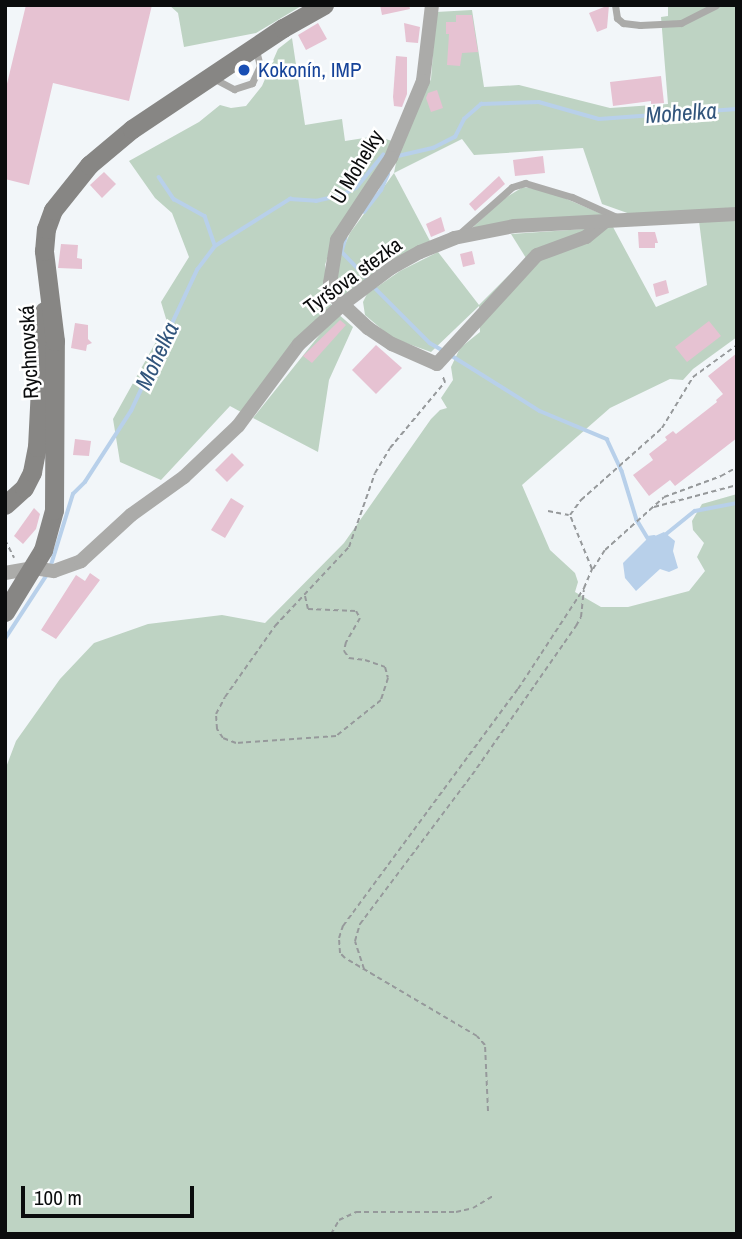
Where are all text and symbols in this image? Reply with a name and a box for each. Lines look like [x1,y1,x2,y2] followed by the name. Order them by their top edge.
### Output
[258,57,361,83] place label: Kokonín, IMP
[236,62,252,78] marker: Kokonín, IMP
[644,97,718,129] water label: Mohelka
[325,126,389,208] street label: U Mohelky
[299,232,407,320] street label: Tyršova stezka
[14,305,44,399] street label: Rychnovská
[129,318,185,394] water label: Mohelka
[24,1172,198,1216] scale bar
[34,1183,82,1212] text: 100 m

